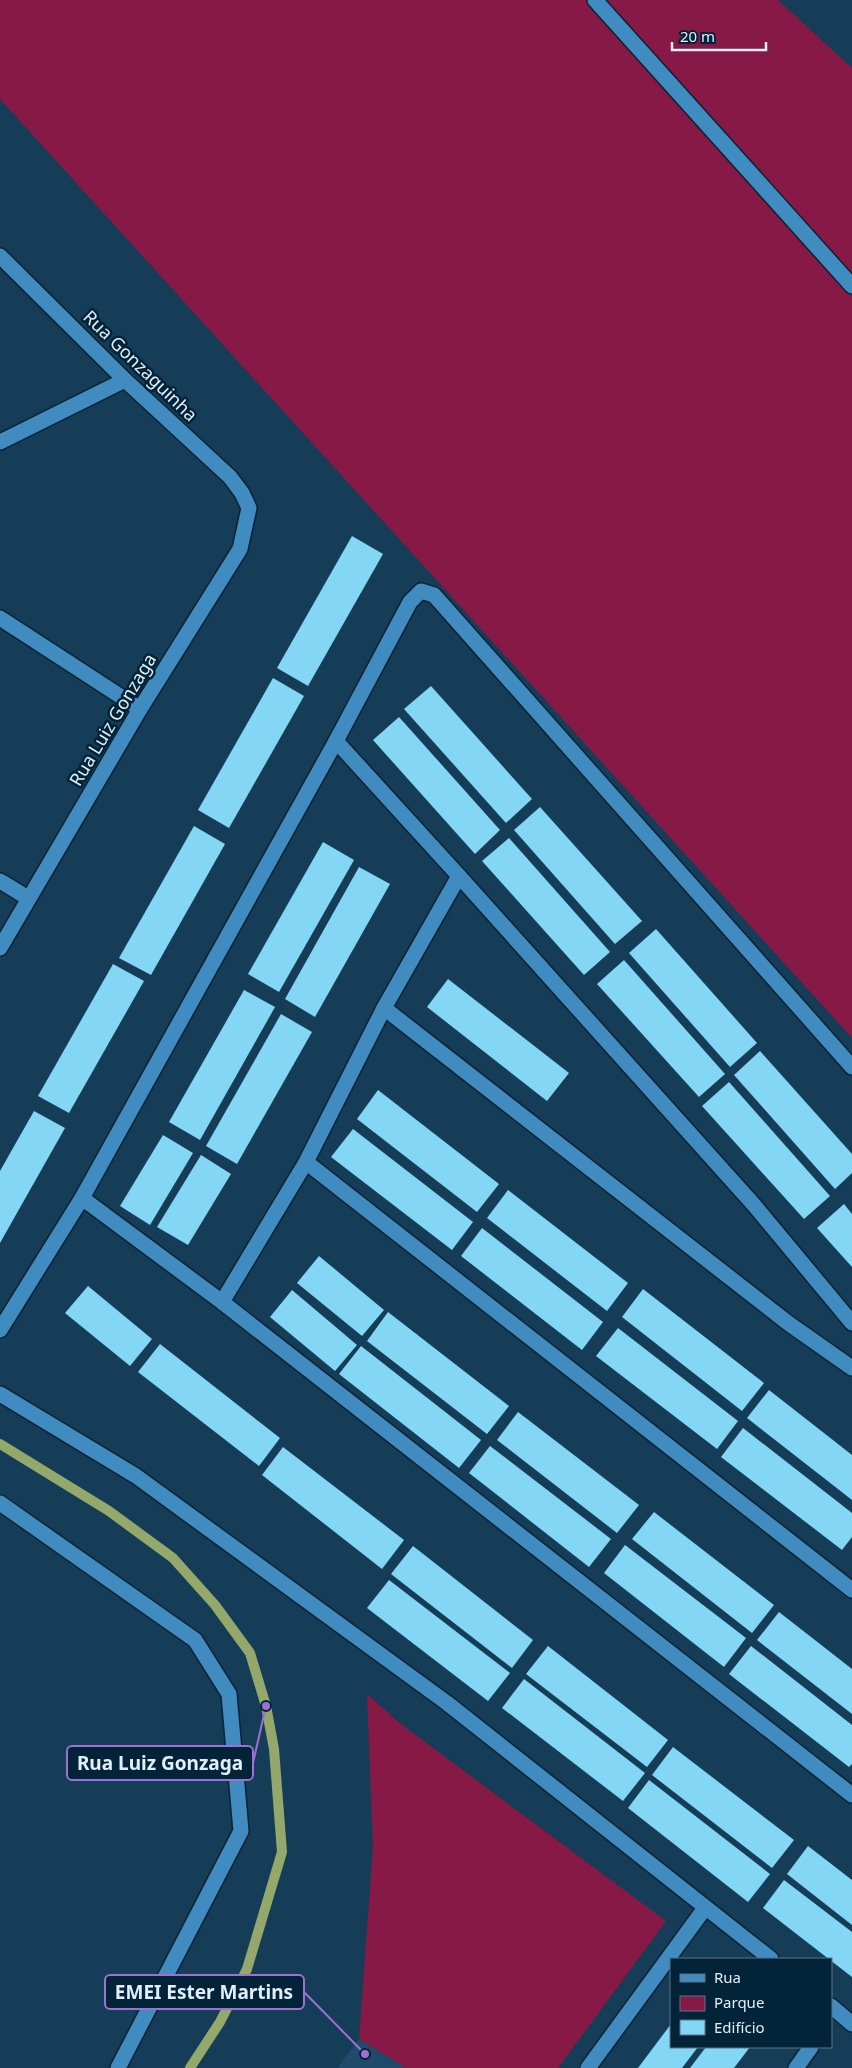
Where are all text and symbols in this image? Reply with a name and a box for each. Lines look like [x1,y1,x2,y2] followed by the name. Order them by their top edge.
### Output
[672,20,766,52] scale bar
[680,26,715,46] text: 20 m
[78,305,203,426] street label: Rua Gonzaguinha
[63,649,161,790] street label: Rua Luiz Gonzaga
[67,1746,253,1780] callout: Rua Luiz Gonzaga
[77,1750,243,1776] text: Rua Luiz Gonzaga
[670,1958,832,2048] legend
[714,1967,741,1987] text: Rua
[105,1975,304,2009] callout: EMEI Ester Martins
[115,1979,293,2005] text: EMEI Ester Martins
[714,1992,764,2012] text: Parque
[714,2017,765,2037] text: Edifício

